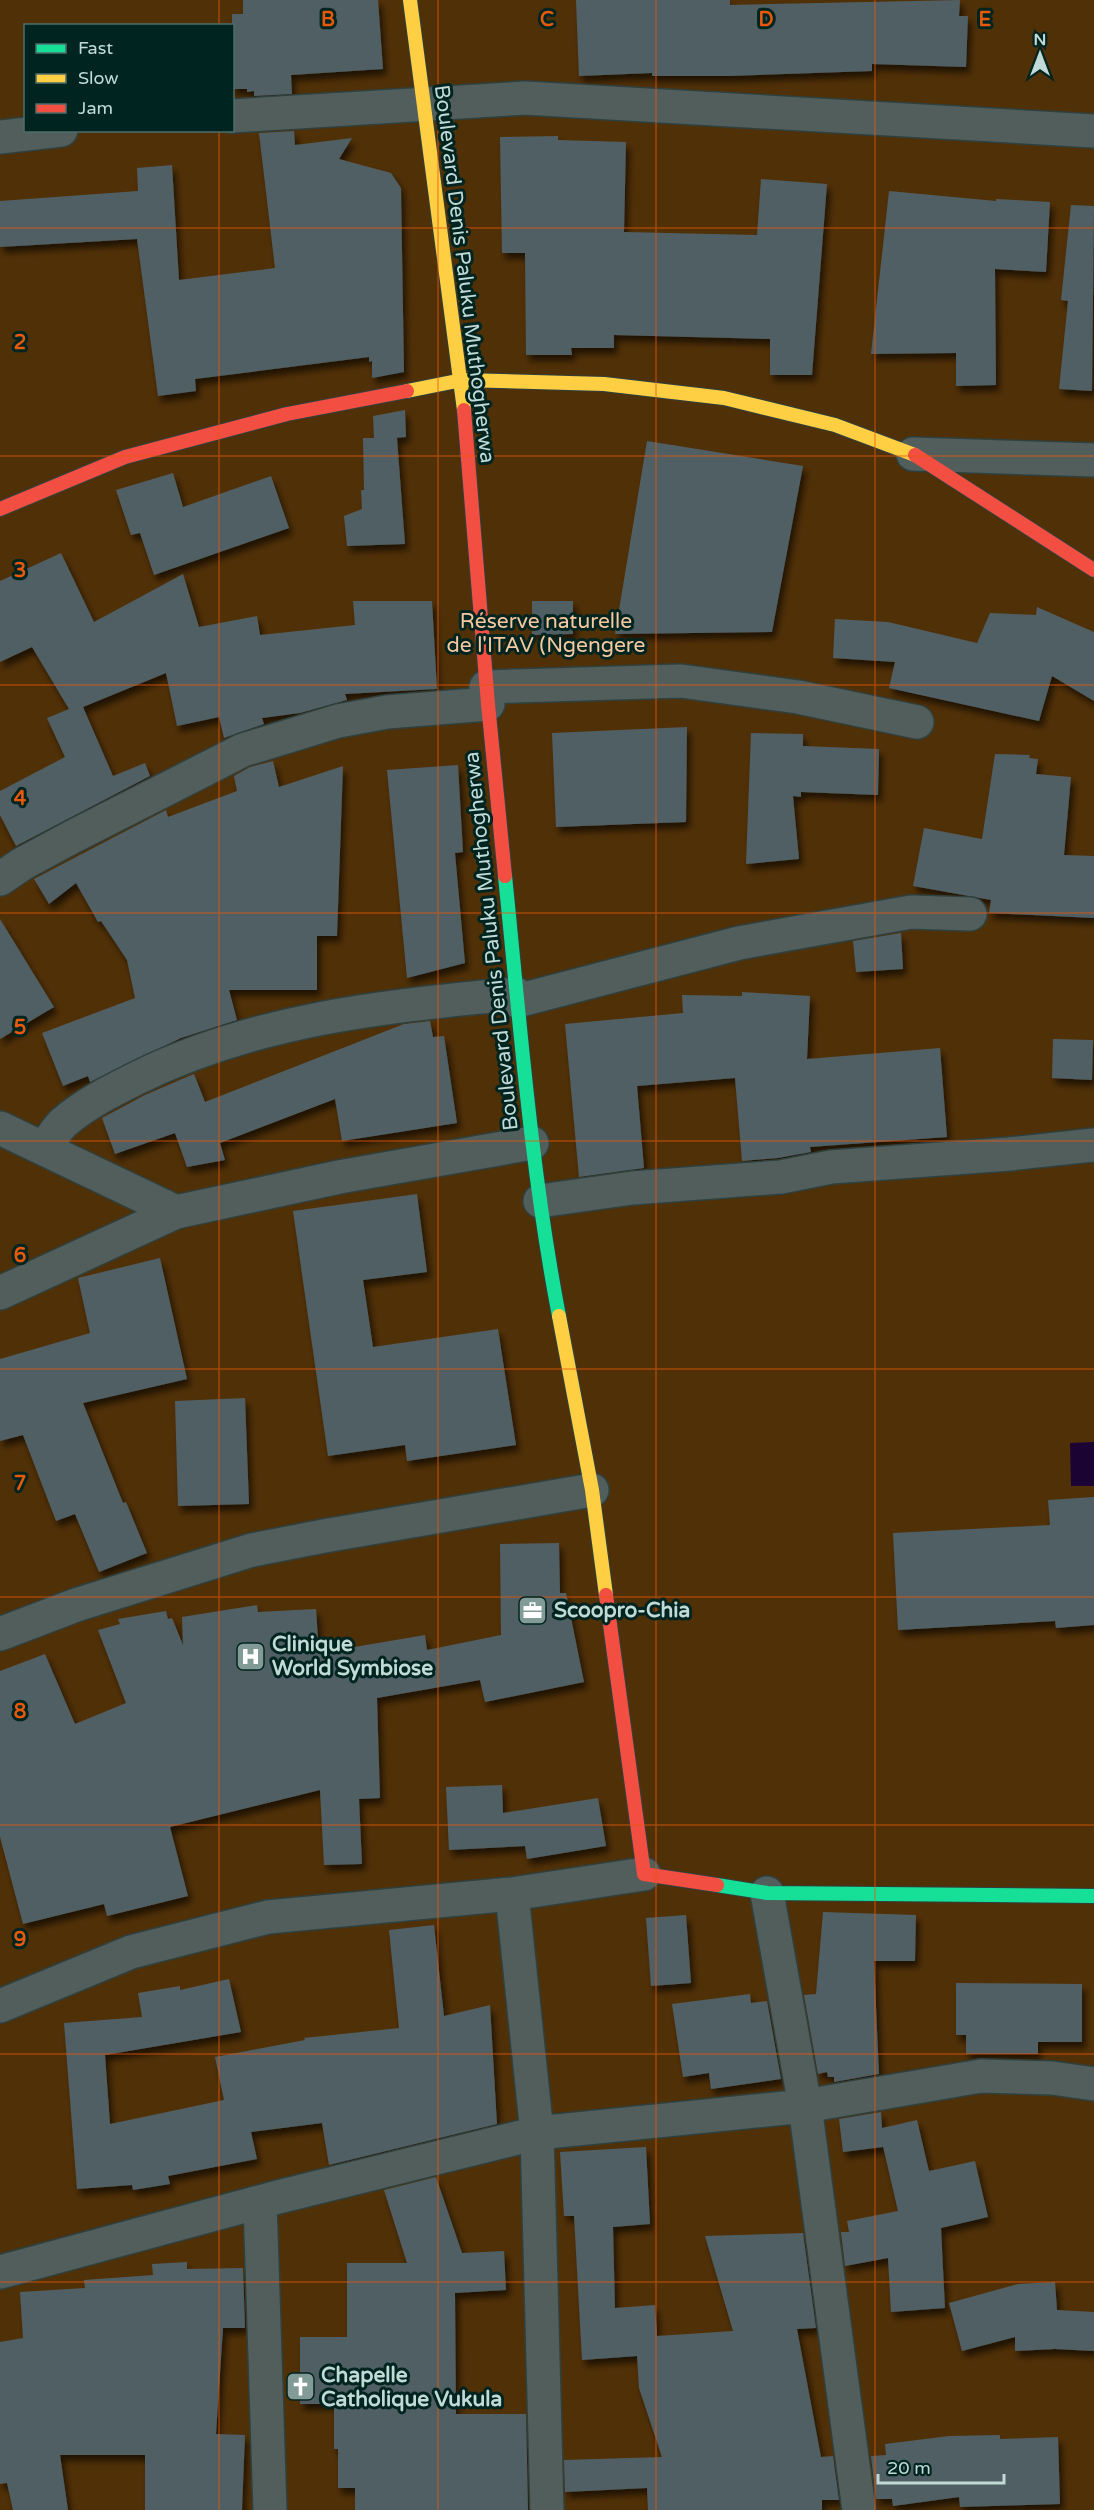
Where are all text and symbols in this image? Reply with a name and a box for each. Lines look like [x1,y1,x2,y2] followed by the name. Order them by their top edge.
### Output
[321,8,335,32] text: B
[540,8,554,32] text: C
[758,8,774,32] text: D
[979,8,992,32] text: E
[24,24,234,132] legend
[1010,24,1070,84] north arrow
[1034,30,1046,50] text: N
[78,37,113,59] text: Fast
[78,67,119,89] text: Slow
[429,84,500,465] street label: Boulevard Denis Paluku Muthogherwa
[78,97,113,119] text: Jam
[14,331,26,355] text: 2
[14,559,26,583] text: 3
[447,609,646,658] park label: Réserve naturelle de l'ITAV (Ngengere
[459,750,524,1132] street label: Boulevard Denis Paluku Muthogherwa
[14,787,27,811] text: 4
[14,1016,26,1040] text: 5
[14,1244,26,1268] text: 6
[14,1472,26,1496] text: 7
[517,1594,549,1626] office icon: Scoopro-Chia
[554,1598,690,1623] place label: Scoopro-Chia
[272,1632,433,1681] place label: Clinique World Symbiose
[235,1640,267,1672] hospital icon: Clinique World Symbiose
[14,1700,26,1724] text: 8
[14,1928,26,1952] text: 9
[321,2363,502,2412] place label: Chapelle Catholique Vukula
[284,2371,316,2403] church icon: Chapelle Catholique Vukula
[878,2447,1004,2485] scale bar
[887,2457,931,2479] text: 20 m

